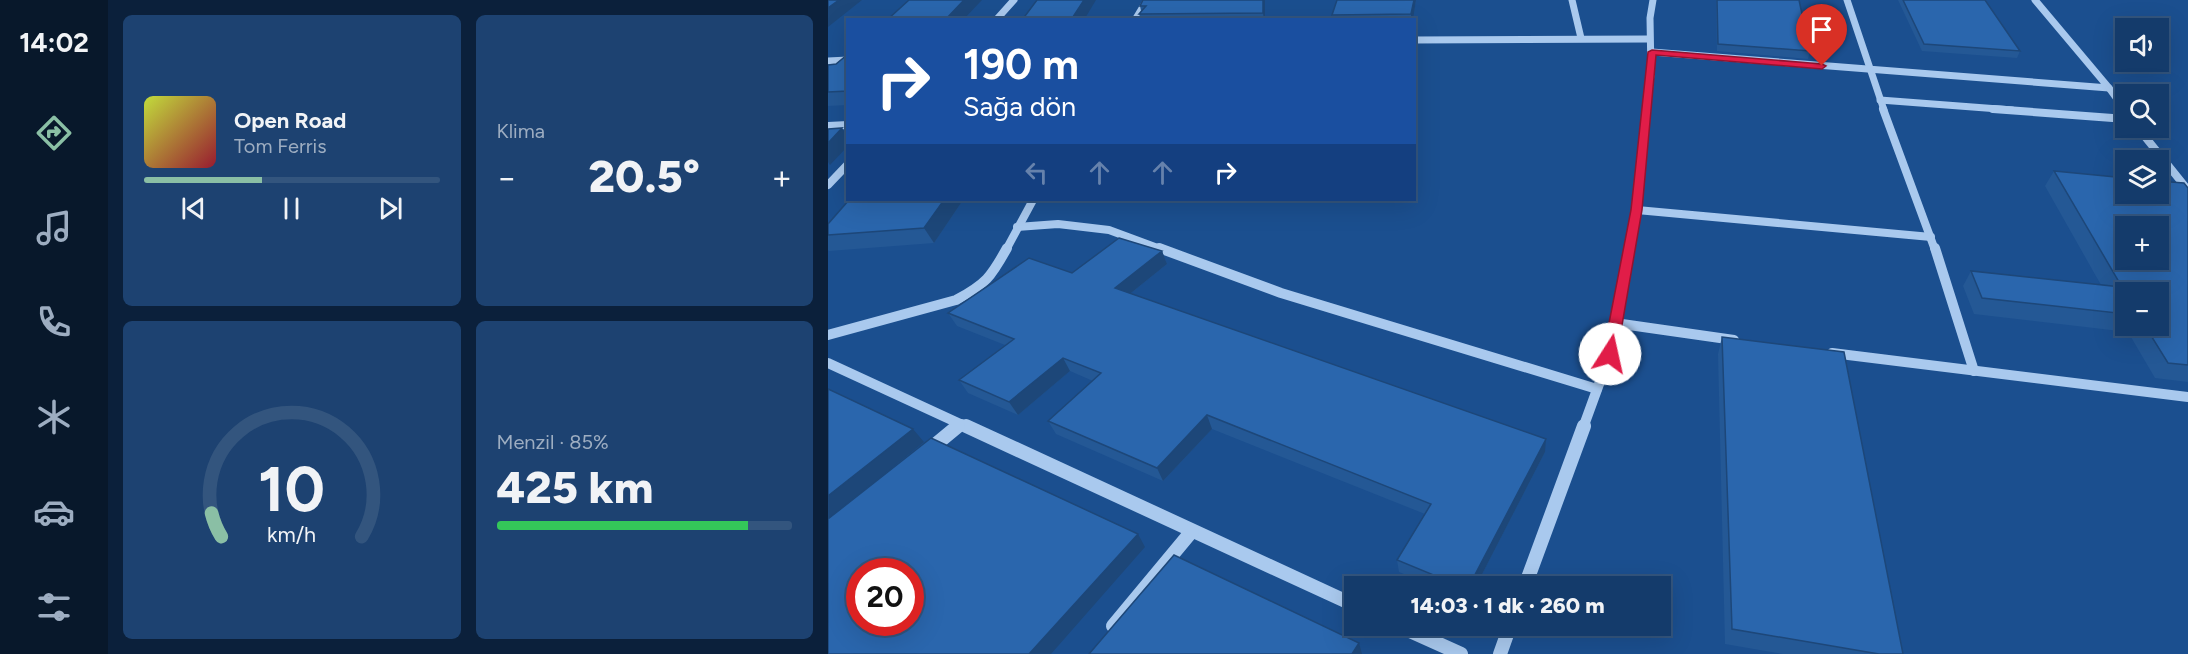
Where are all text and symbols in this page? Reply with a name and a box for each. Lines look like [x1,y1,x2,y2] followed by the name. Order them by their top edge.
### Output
[1796,4,1847,66] pin
[1805,13,1838,46] icon: arrive
[2115,18,2169,336] map controls
[2115,18,2169,72] button: sound
[19,26,89,59] text: 14:02
[963,39,1079,90] text: 190 m
[864,42,942,120] icon: right
[2115,84,2169,138] button: search
[963,90,1076,123] text: Sağa dön
[234,107,346,134] text: Open Road
[33,112,75,154] icon: directions
[497,119,545,143] text: Klima
[234,134,327,158] text: Tom Ferris
[589,149,700,203] text: 20.5°
[2115,150,2169,204] button: layers
[1020,156,1053,189] icon: left
[1083,156,1116,189] icon: ahead
[1146,156,1179,189] icon: ahead
[1209,156,1242,189] icon: right
[497,158,517,197] text: −
[771,158,792,197] text: +
[177,192,210,225] icon: previous
[275,192,308,225] icon: pause
[374,192,407,225] icon: next
[33,207,75,249] icon: music
[2115,216,2169,270] button: +
[2115,282,2169,336] button: −
[33,301,75,343] icon: phone
[1578,322,1642,386] position arrow
[33,396,75,438] icon: climate
[497,430,609,454] text: Menzil · 85%
[258,452,325,527] text: 10
[497,460,653,514] text: 425 km
[33,491,75,533] icon: car
[267,522,316,547] text: km/h
[846,558,924,636] speed limit sign: 20
[33,586,75,628] icon: filters
[1410,592,1605,619] text: 14:03 · 1 dk · 260 m

